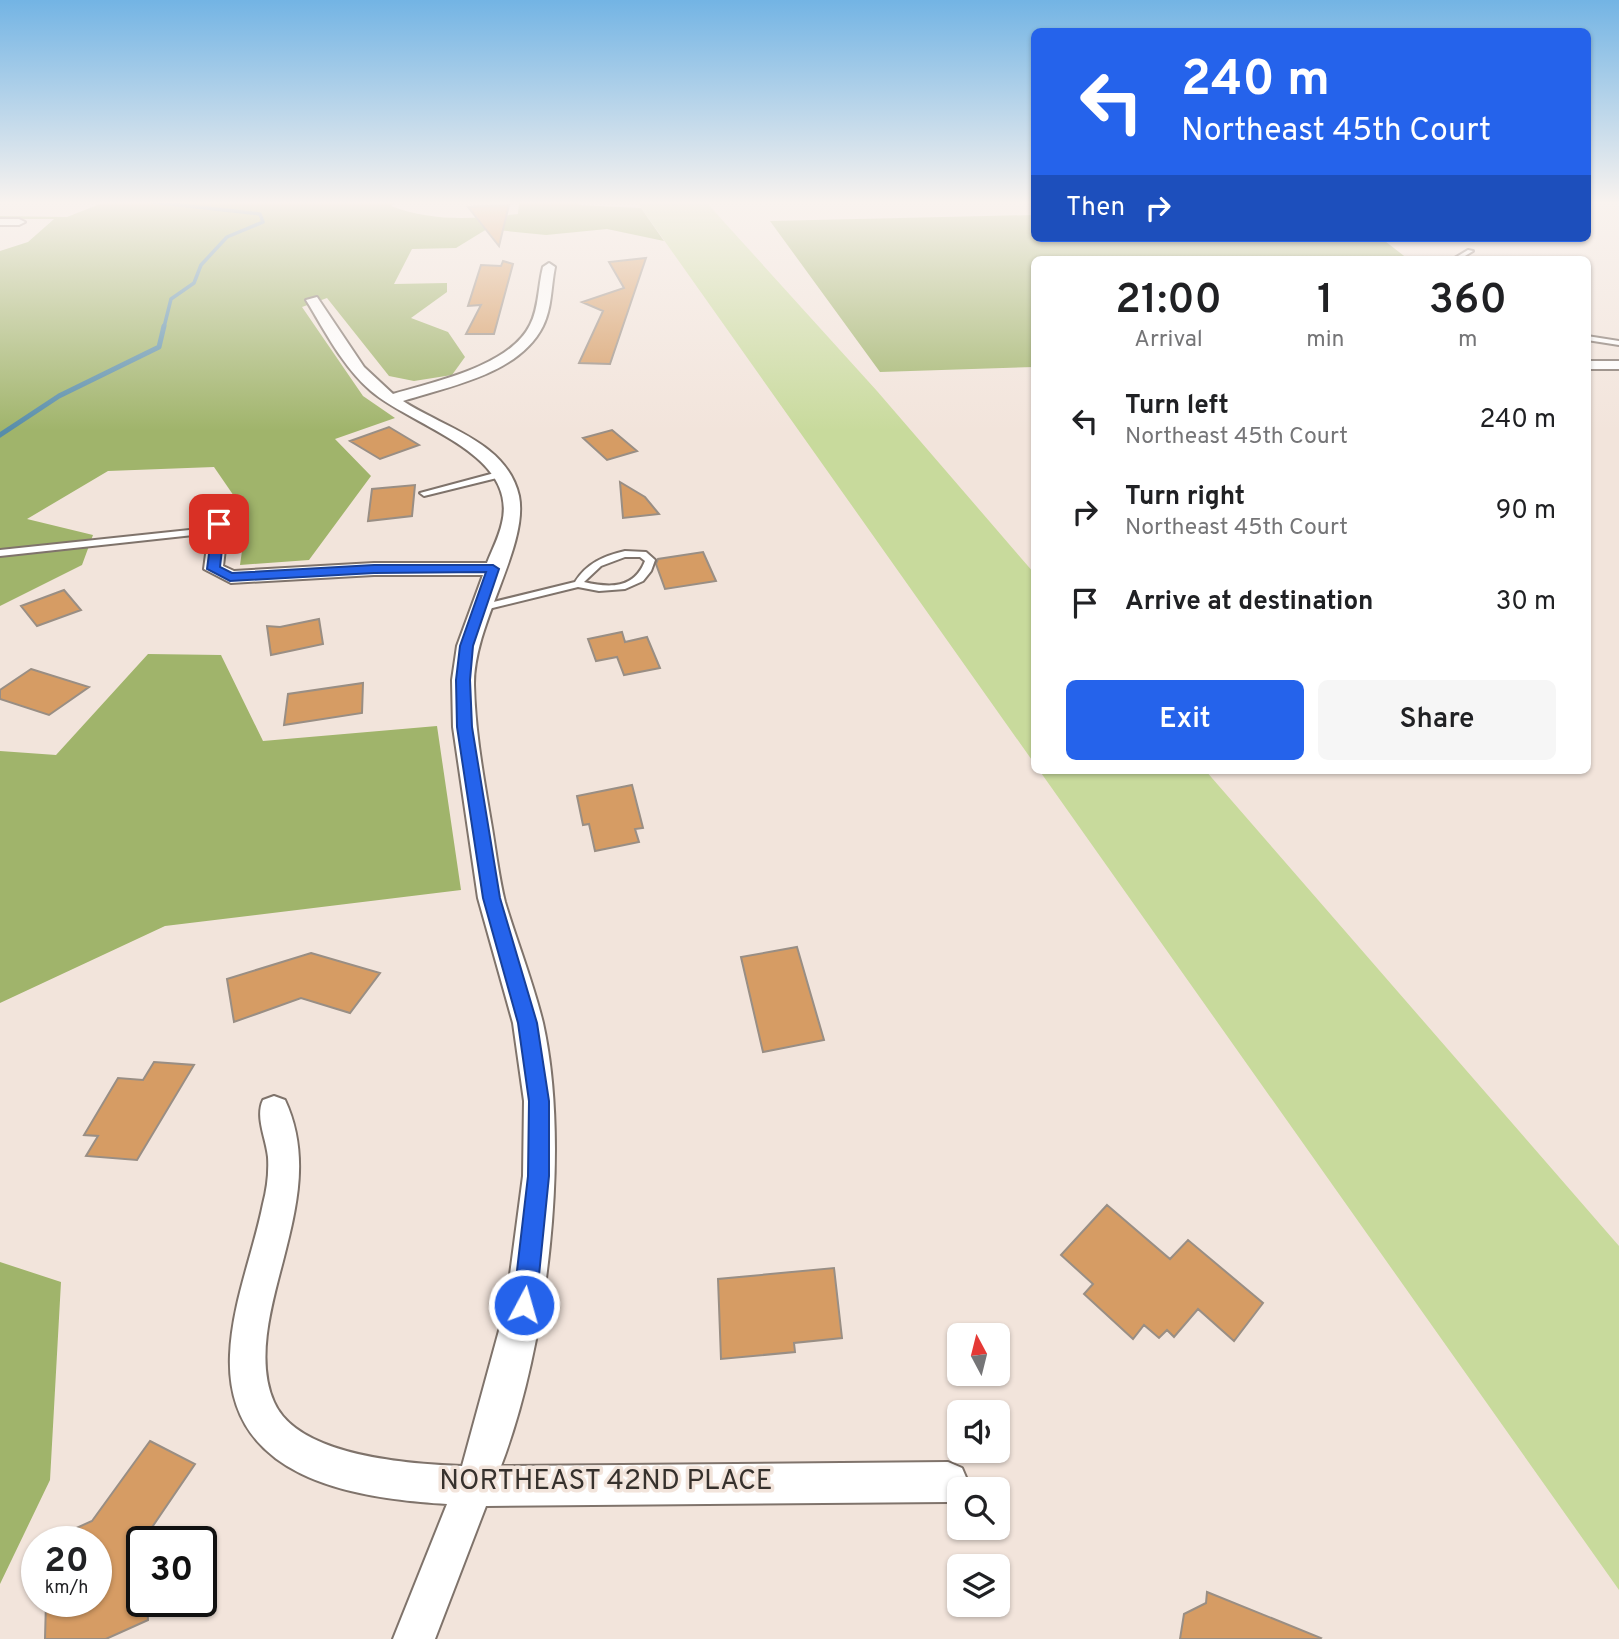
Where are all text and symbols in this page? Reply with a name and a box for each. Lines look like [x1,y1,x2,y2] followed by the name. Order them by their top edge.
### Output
[1181,51,1330,113] text: 240 m
[1066,56,1157,147] icon: left
[1181,112,1491,152] text: Northeast 45th Court
[1139,189,1177,227] icon: right
[1066,192,1125,225] text: Then
[1115,275,1222,328] text: 21:00
[1317,275,1334,328] text: 1
[1429,275,1507,328] text: 360
[1134,326,1203,355] text: Arrival
[1306,326,1344,355] text: min
[1458,326,1477,355] text: m
[1125,390,1229,423] text: Turn left
[1066,402,1104,440] icon: left
[1479,404,1556,437] text: 240 m
[1125,423,1348,452] text: Northeast 45th Court
[1125,481,1245,514] text: Turn right
[1066,493,1104,531] icon: right
[189,494,249,554] pin
[1496,495,1556,528] text: 90 m
[200,505,238,543] icon: arrive
[1125,514,1348,543] text: Northeast 45th Court
[1066,584,1104,622] icon: arrive
[1125,586,1373,619] text: Arrive at destination
[1496,586,1556,619] text: 30 m
[1066,680,1304,760] button: Exit
[1318,680,1556,760] button: Share
[487,1268,561,1342] position arrow
[947,1323,1010,1386] north arrow
[947,1323,1010,1617] map controls
[947,1400,1010,1463] button: sound
[439,1464,773,1500] street label: NORTHEAST 42ND PLACE
[947,1477,1010,1540] button: search
[126,1526,217,1617] speed limit sign: 30
[44,1540,89,1584] text: 20
[947,1554,1010,1617] button: layers
[45,1577,88,1600] text: km/h

